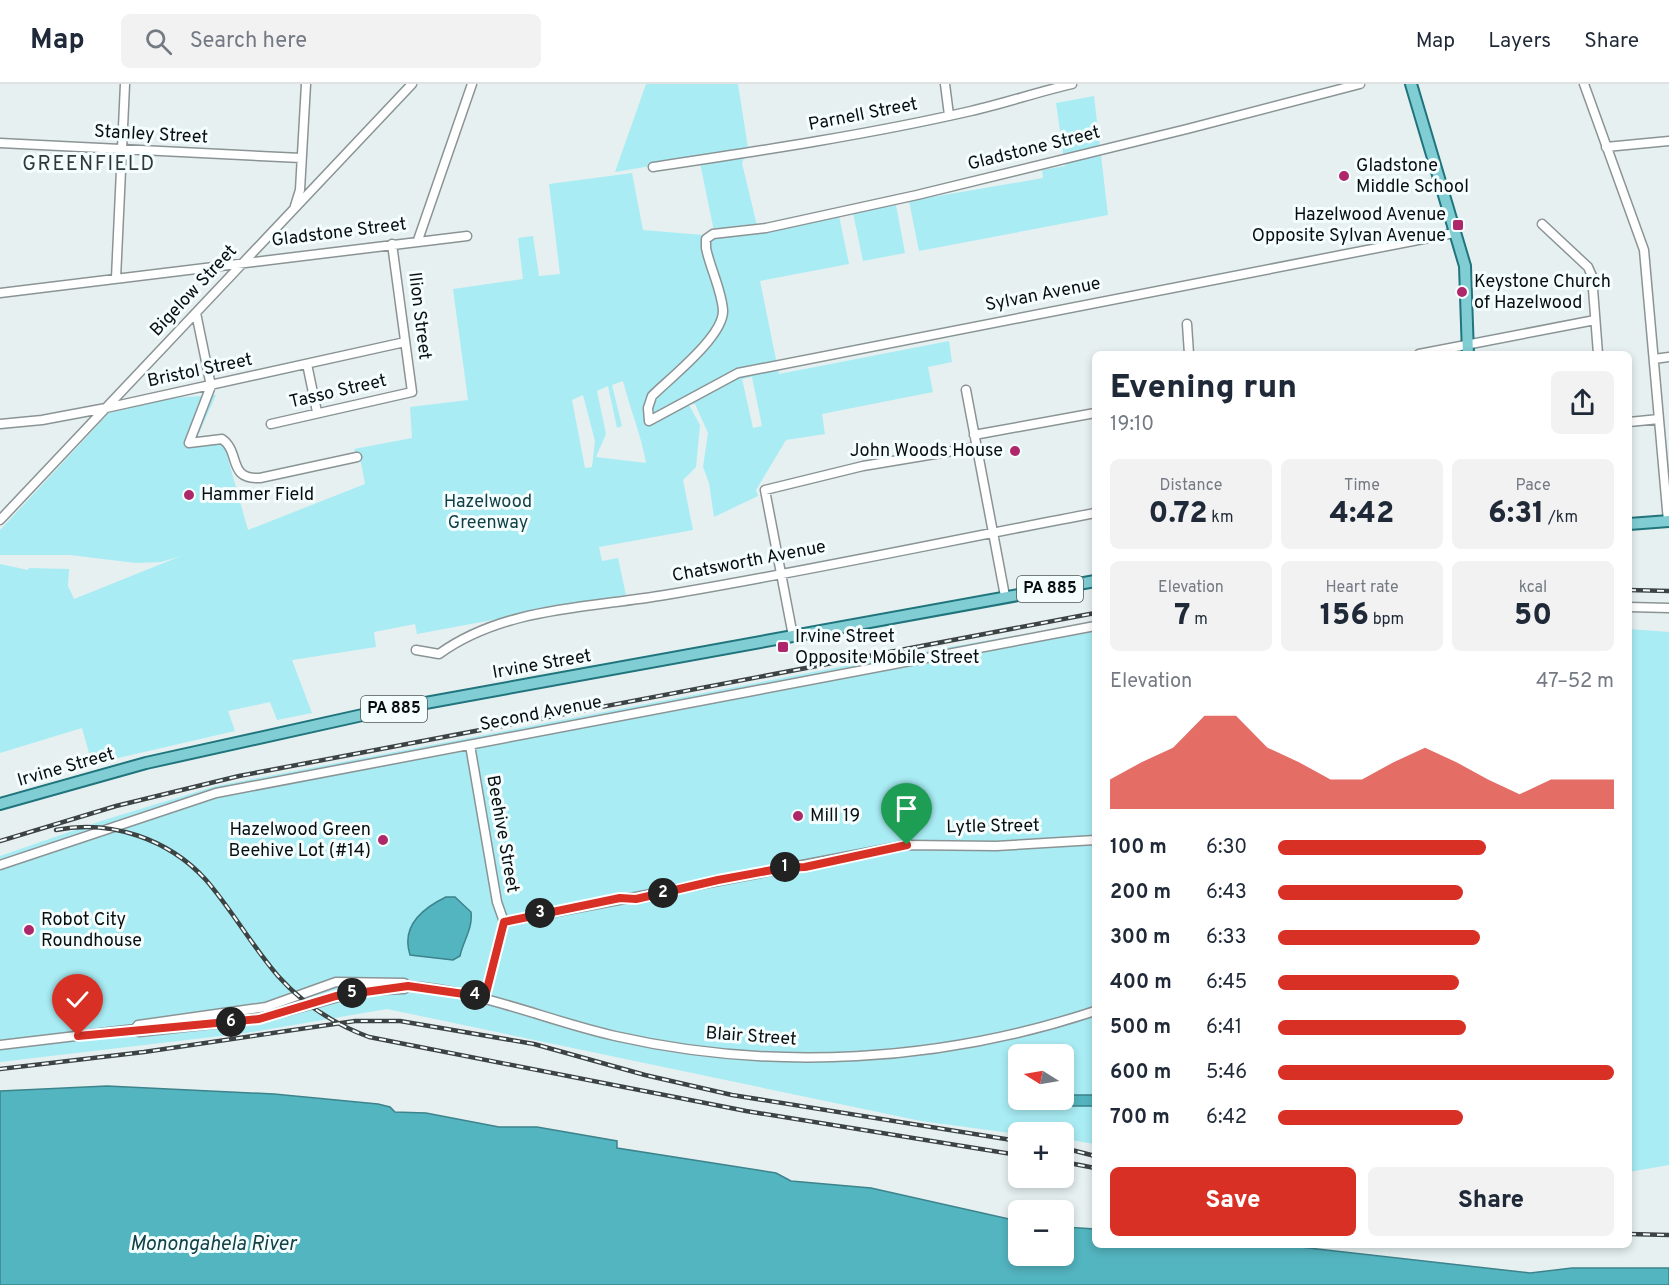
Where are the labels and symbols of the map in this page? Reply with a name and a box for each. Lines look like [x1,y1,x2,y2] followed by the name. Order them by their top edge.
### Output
[806,93,920,137] street label: Parnell Street
[93,121,209,149] street label: Stanley Street
[965,121,1103,177] street label: Gladstone Street
[22,152,156,178] district label: GREENFIELD
[1356,155,1469,199] place label: Gladstone Middle School
[1337,169,1351,183] marker: Gladstone Middle School
[1252,204,1446,248] place label: Hazelwood Avenue Opposite Sylvan Avenue
[270,213,408,253] street label: Gladstone Street
[1451,218,1465,232] marker: Hazelwood Avenue Opposite Sylvan Avenue
[146,240,242,342] street label: Bigelow Street
[402,271,436,361] street label: Ilion Street
[1474,271,1611,315] place label: Keystone Church of Hazelwood
[983,273,1103,317] street label: Sylvan Avenue
[1455,285,1469,299] marker: Keystone Church of Hazelwood
[145,349,255,393] street label: Bristol Street
[287,370,389,414] street label: Tasso Street
[850,440,1003,463] place label: John Woods House
[1008,444,1022,458] marker: John Woods House
[201,484,314,507] place label: Hammer Field
[182,488,196,502] marker: Hammer Field
[444,491,532,535] park label: Hazelwood Greenway
[670,536,828,588] street label: Chatsworth Avenue
[1017,576,1083,602] road number: PA 885
[795,626,980,670] place label: Irvine Street Opposite Mobile Street
[776,640,790,654] marker: Irvine Street Opposite Mobile Street
[491,645,593,685] street label: Irvine Street
[478,691,604,737] street label: Second Avenue
[361,696,427,722] road number: PA 885
[15,743,117,793] street label: Irvine Street
[480,773,524,895] street label: Beehive Street
[881,783,932,845] pin
[810,805,860,828] place label: Mill 19
[791,809,805,823] marker: Mill 19
[946,815,1040,839] street label: Lytle Street
[228,819,371,863] place label: Hazelwood Green Beehive Lot (#14)
[376,833,390,847] marker: Hazelwood Green Beehive Lot (#14)
[770,852,800,882] pin: 1
[648,878,678,908] pin: 2
[525,898,555,928] pin: 3
[41,909,142,953] place label: Robot City Roundhouse
[22,923,36,937] marker: Robot City Roundhouse
[52,974,103,1036] pin
[337,978,367,1008] pin: 5
[460,980,490,1010] pin: 4
[216,1007,246,1037] pin: 6
[705,1022,797,1052] street label: Blair Street
[1008,1044,1074,1110] north arrow
[130,1232,297,1258] water label: Monongahela River

